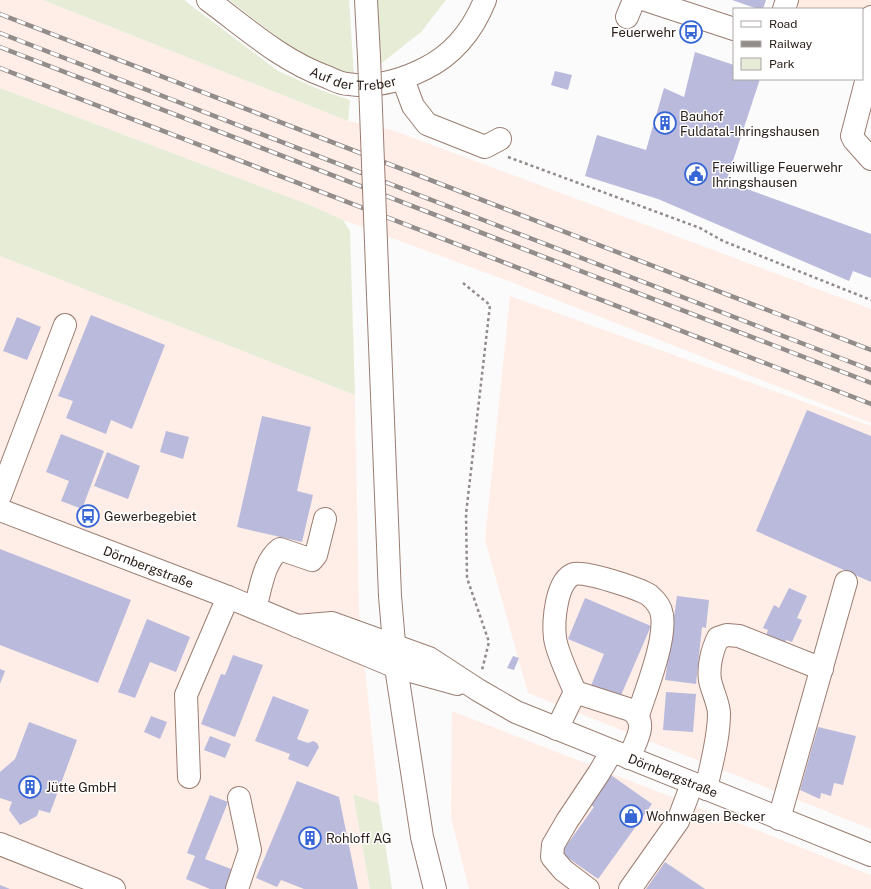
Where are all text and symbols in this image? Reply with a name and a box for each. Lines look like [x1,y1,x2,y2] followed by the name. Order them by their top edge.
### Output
[733,8,863,80] legend
[769,17,797,31] text: Road
[678,19,704,45] bus stop icon: Feuerwehr
[611,25,676,40] place label: Feuerwehr
[769,37,813,51] text: Railway
[769,57,795,71] text: Park
[308,64,398,93] street label: Auf der Treber
[680,109,819,139] place label: Bauhof Fuldatal-Ihringshausen
[652,110,678,136] building icon: Bauhof Fuldatal-Ihringshausen
[712,160,843,190] place label: Freiwillige Feuerwehr Ihringshausen
[683,161,709,187] public building icon: Freiwillige Feuerwehr Ihringshausen
[75,503,101,529] bus stop icon: Gewerbegebiet
[104,509,197,524] place label: Gewerbegebiet
[101,543,196,591] street label: Dörnbergstraße
[626,751,720,801] street label: Dörnbergstraße
[17,774,43,800] building icon: Jütte GmbH
[46,780,117,795] place label: Jütte GmbH
[618,803,644,829] shop icon: Wohnwagen Becker
[646,809,766,824] place label: Wohnwagen Becker
[297,825,323,851] building icon: Rohloff AG
[326,831,392,846] place label: Rohloff AG

